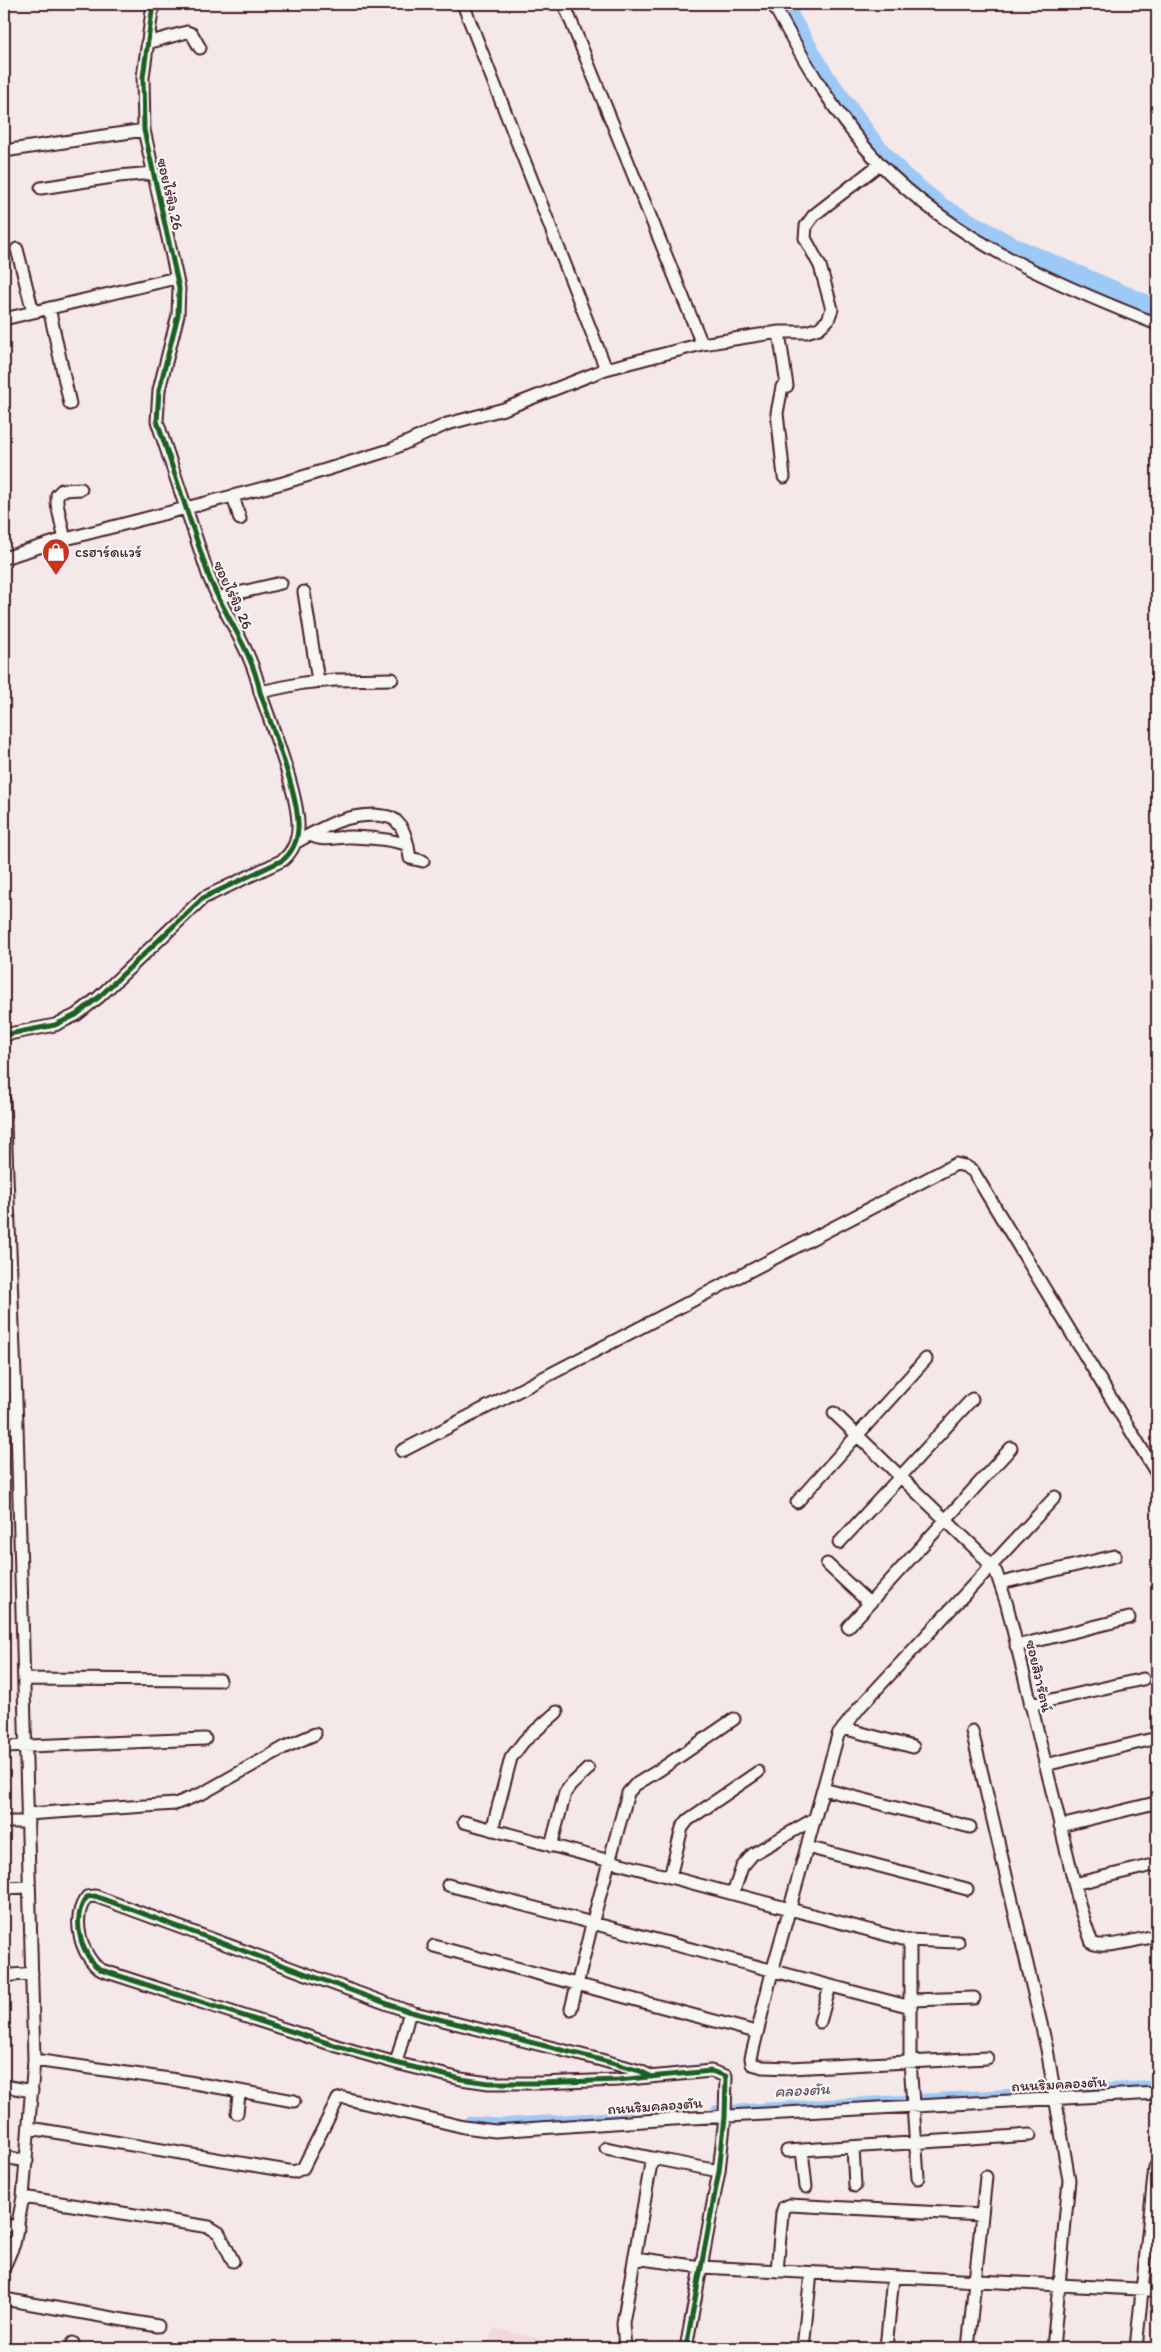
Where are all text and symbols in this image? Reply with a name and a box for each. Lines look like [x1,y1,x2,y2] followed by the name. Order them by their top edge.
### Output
[153,156,187,232] street label: ซอยไร่ขิง 26
[41,537,71,576] shop icon: csฮาร์ดแวร์
[75,543,142,561] place label: csฮาร์ดแวร์
[209,558,257,632] street label: ซอยไร่ขิง 26
[1022,1638,1056,1714] street label: ซอยสิวารัตน์
[1011,2072,1108,2095] street label: ถนนริมคลองตัน
[774,2079,831,2101] water label: คลองตัน
[607,2094,704,2118] street label: ถนนริมคลองตัน

